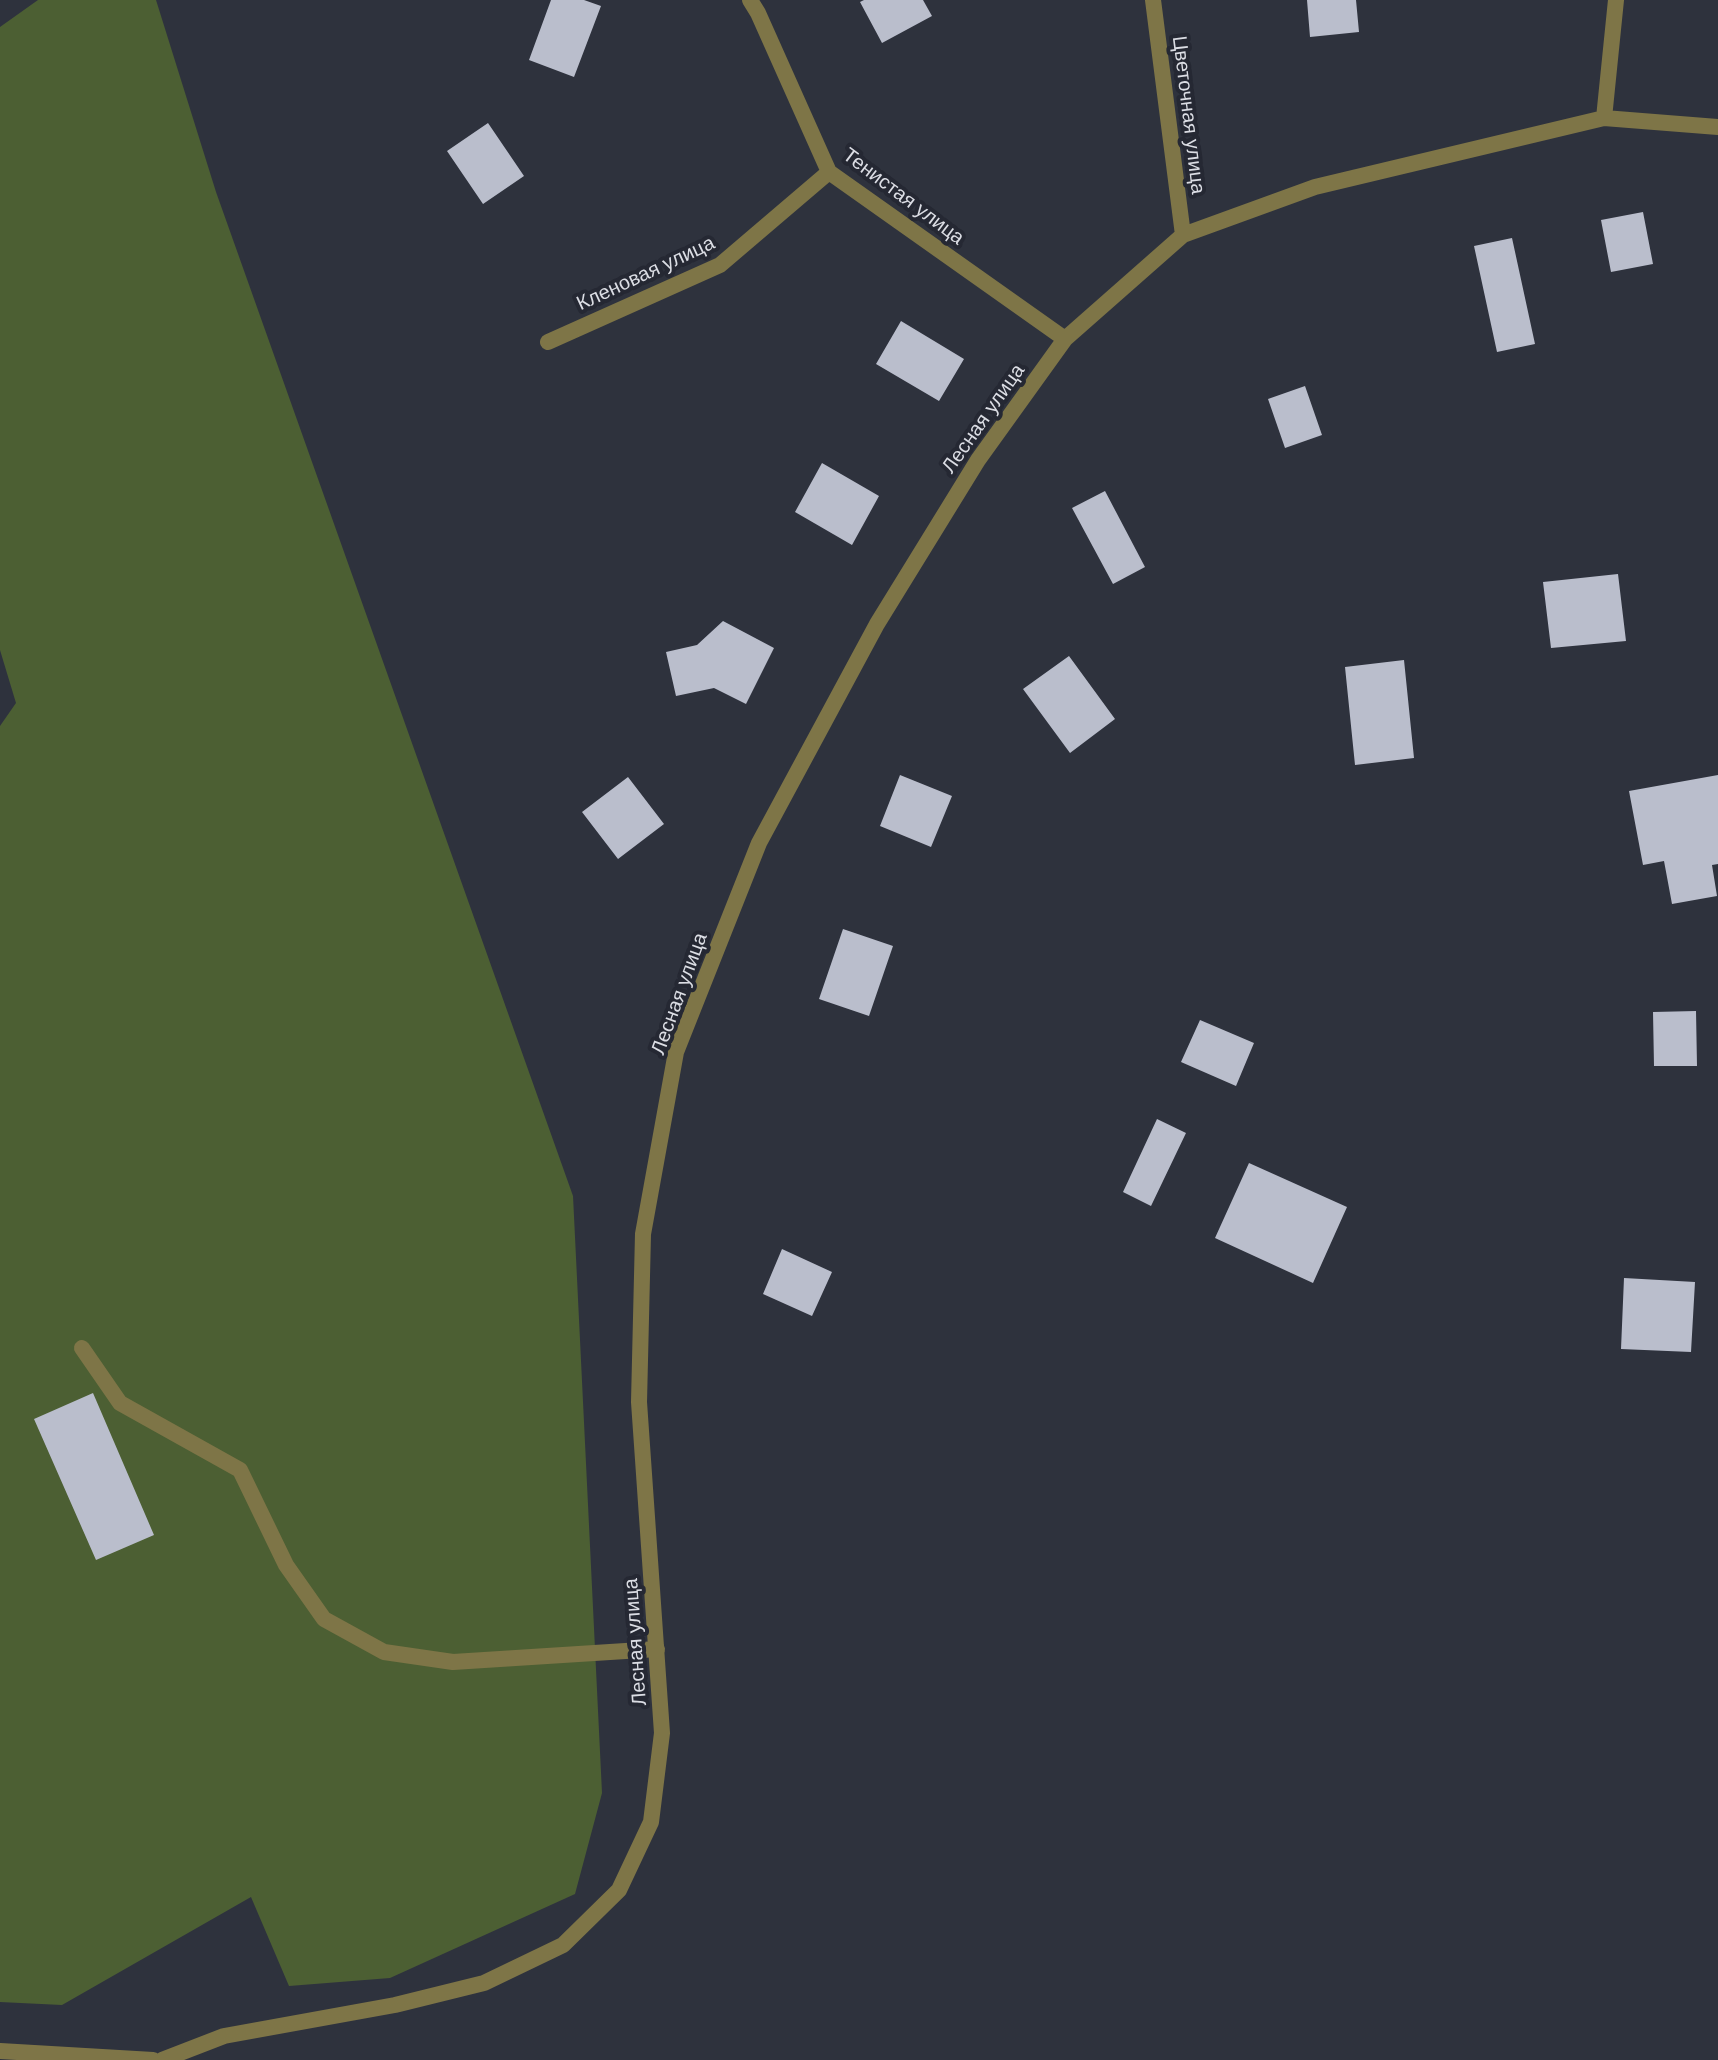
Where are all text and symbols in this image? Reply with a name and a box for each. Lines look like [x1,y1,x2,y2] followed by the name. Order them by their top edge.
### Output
[1166,35,1210,195] street label: Цветочная улица
[838,144,968,250] street label: Тенистая улица
[573,232,719,316] street label: Кленовая улица
[938,360,1030,478] street label: Лесная улица
[647,930,713,1058] street label: Лесная улица
[620,1577,652,1707] street label: Лесная улица

